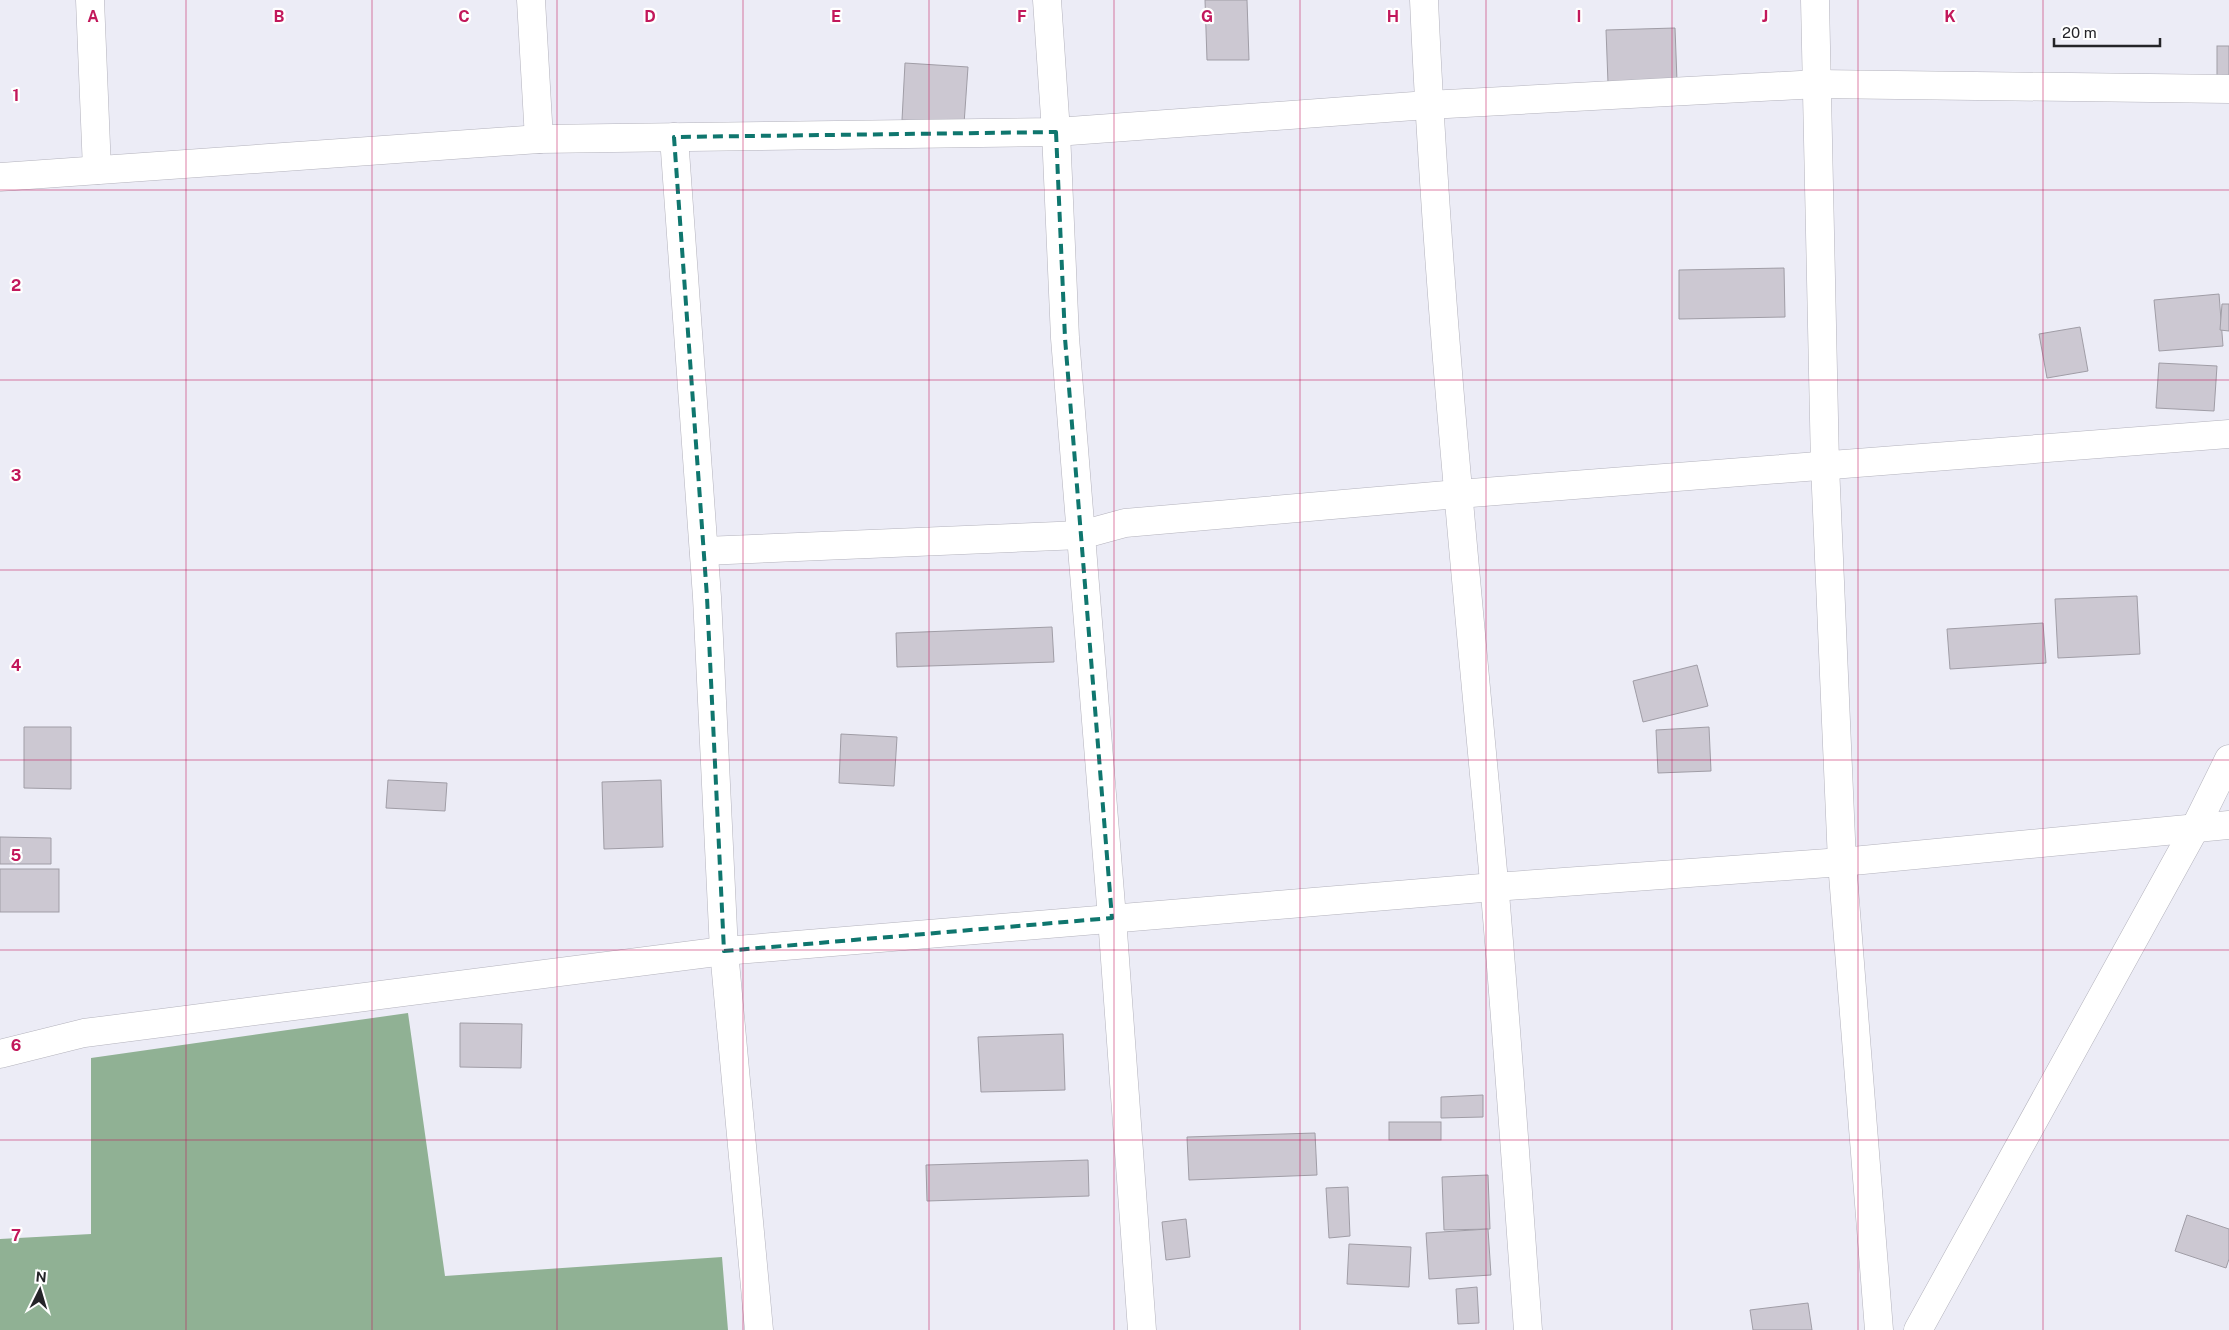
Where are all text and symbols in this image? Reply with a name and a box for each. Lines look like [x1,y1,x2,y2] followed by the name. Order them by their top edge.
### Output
[87,7,99,26] text: A
[274,7,285,26] text: B
[458,7,470,26] text: C
[644,7,656,26] text: D
[831,7,841,26] text: E
[1017,7,1027,26] text: F
[1201,7,1213,26] text: G
[1387,7,1399,26] text: H
[1577,7,1581,26] text: I
[1762,7,1768,26] text: J
[1944,7,1956,26] text: K
[2054,15,2160,47] scale bar
[2062,24,2097,41] text: 20 m
[13,86,19,105] text: 1
[11,276,21,295] text: 2
[11,466,21,485] text: 3
[11,656,22,675] text: 4
[11,846,22,865] text: 5
[11,1036,21,1055] text: 6
[11,1226,21,1245] text: 7
[15,1265,65,1315] north arrow
[35,1269,47,1285] text: N

